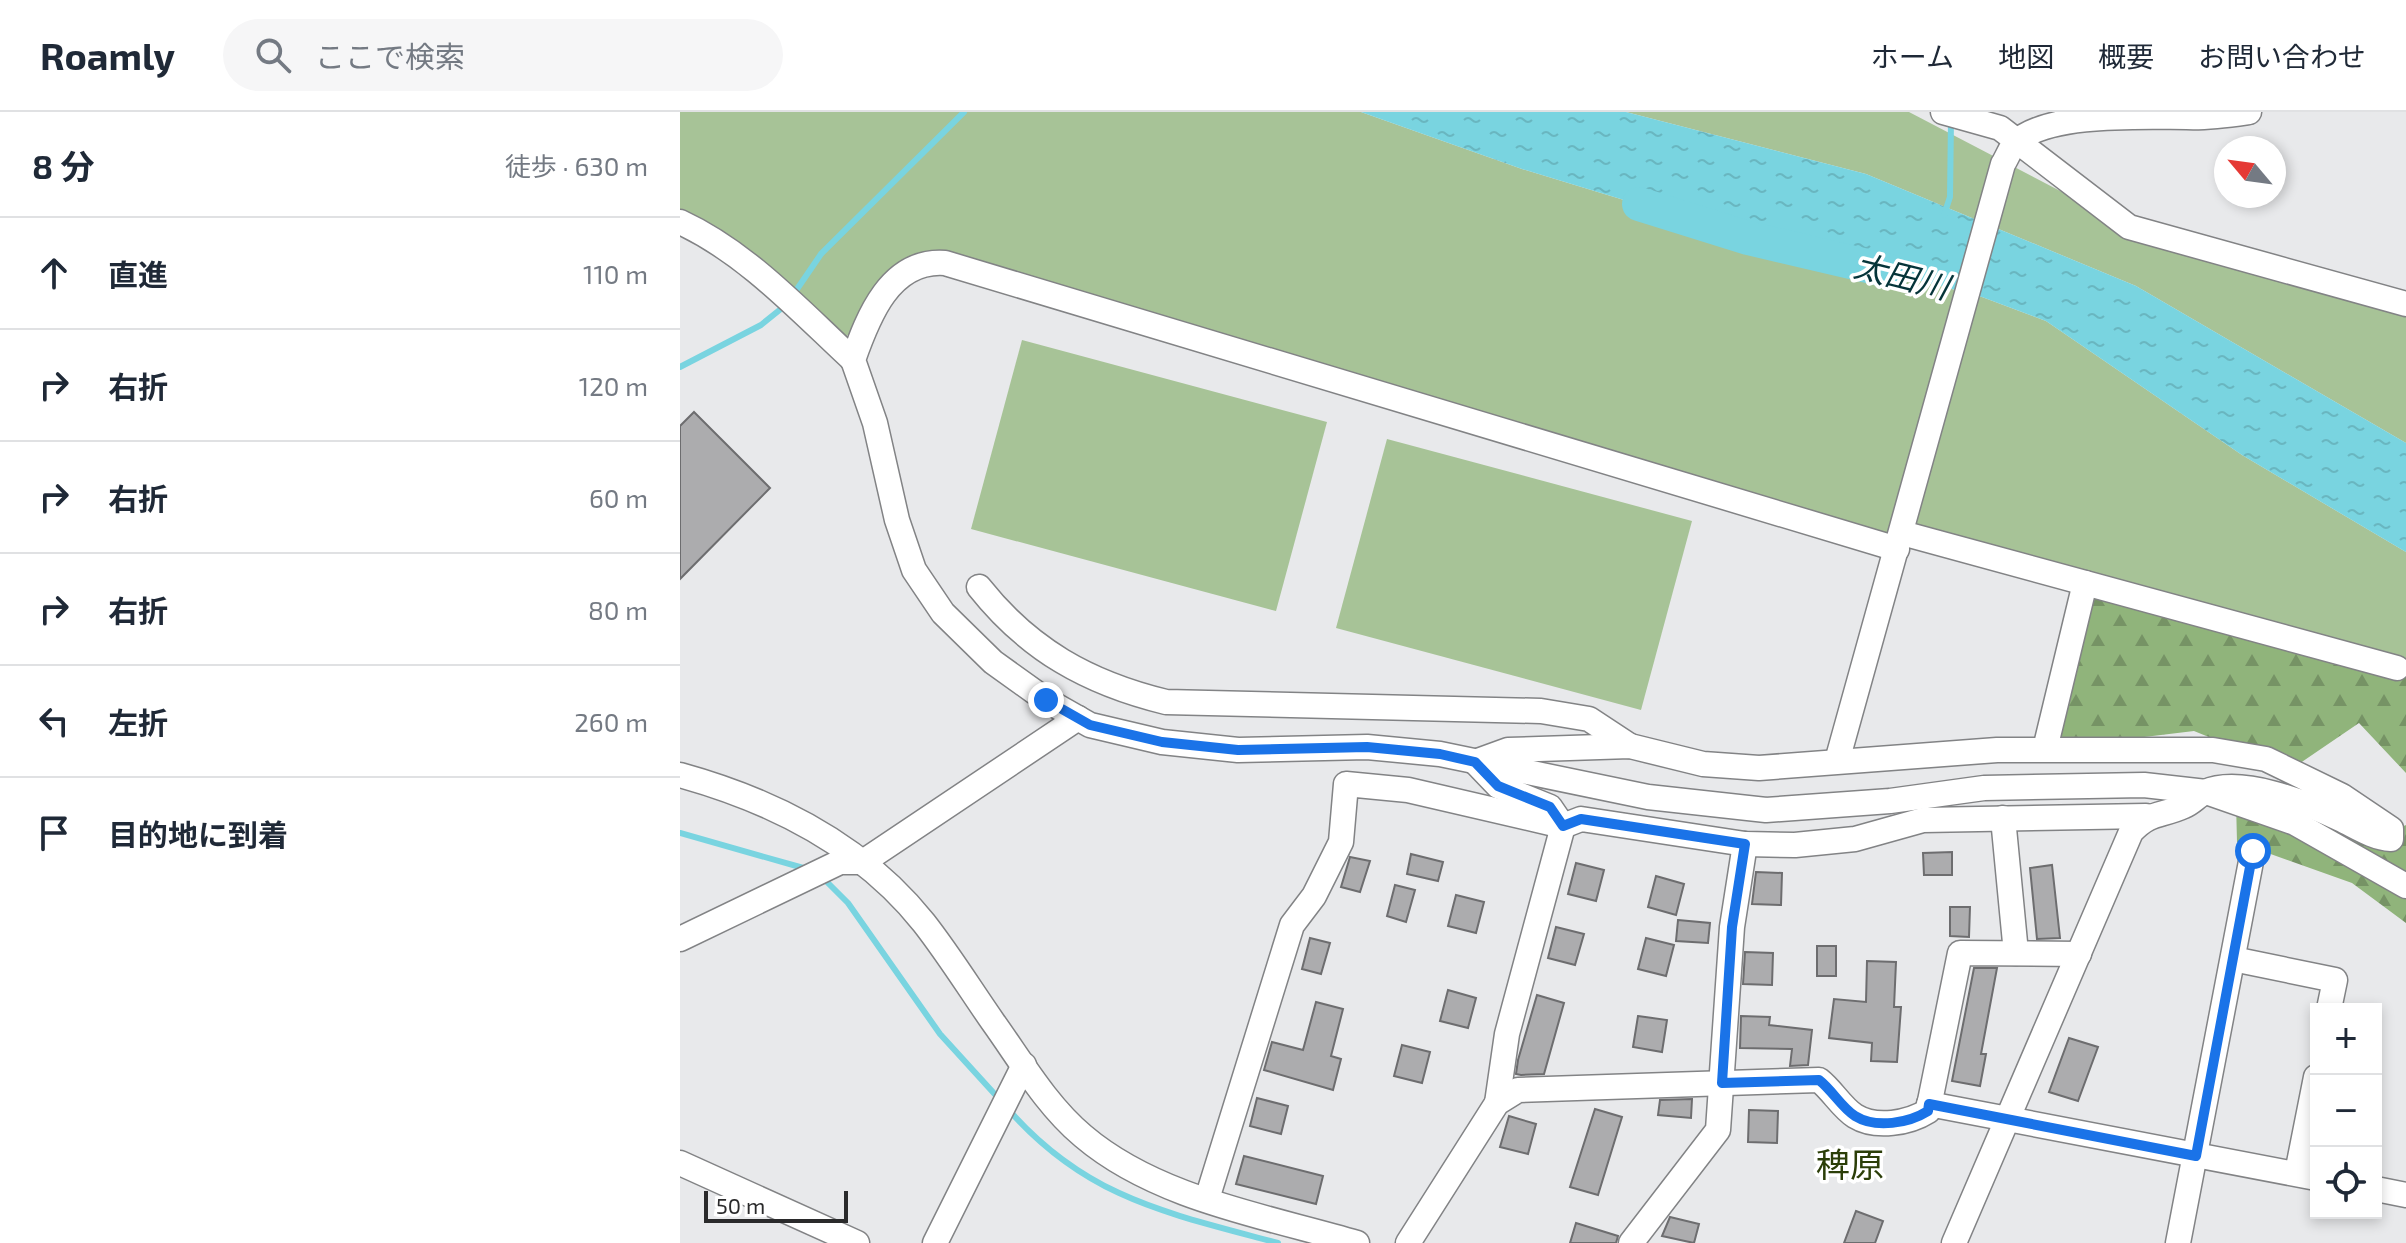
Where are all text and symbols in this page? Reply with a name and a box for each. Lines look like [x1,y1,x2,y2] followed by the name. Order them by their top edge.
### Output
[223,19,783,91] search box
[40,32,175,78] text: Roamly
[251,33,295,77] icon: search
[315,38,465,74] text: ここで検索
[1871,39,1954,73] text: ホーム
[1998,39,2054,73] text: 地図
[2098,39,2154,73] text: 概要
[2198,39,2366,73] text: お問い合わせ
[2214,136,2286,208] north arrow
[32,145,95,186] text: 8 分
[505,150,648,181] text: 徒歩 · 630 m
[1851,245,1956,306] water label: 太田川
[32,251,76,295] icon: ahead
[108,256,168,292] text: 直進
[583,258,648,289] text: 110 m
[32,363,76,407] icon: right
[108,368,168,404] text: 右折
[579,370,648,401] text: 120 m
[32,475,76,519] icon: right
[108,480,168,516] text: 右折
[589,482,648,513] text: 60 m
[32,587,76,631] icon: right
[108,592,168,628] text: 右折
[588,594,648,625] text: 80 m
[1028,682,1064,718] route end
[32,699,76,743] icon: left
[108,704,168,740] text: 左折
[574,706,648,737] text: 260 m
[32,811,76,855] icon: arrive
[108,816,288,852] text: 目的地に到着
[2235,833,2271,869] route start
[2310,1003,2382,1219] map controls
[2310,1003,2382,1075] button: +
[2310,1075,2382,1147] button: −
[1816,1143,1884,1184] district label: 稗原
[2310,1147,2382,1219] button: locate
[704,1187,848,1223] scale bar
[716,1192,765,1218] text: 50 m

